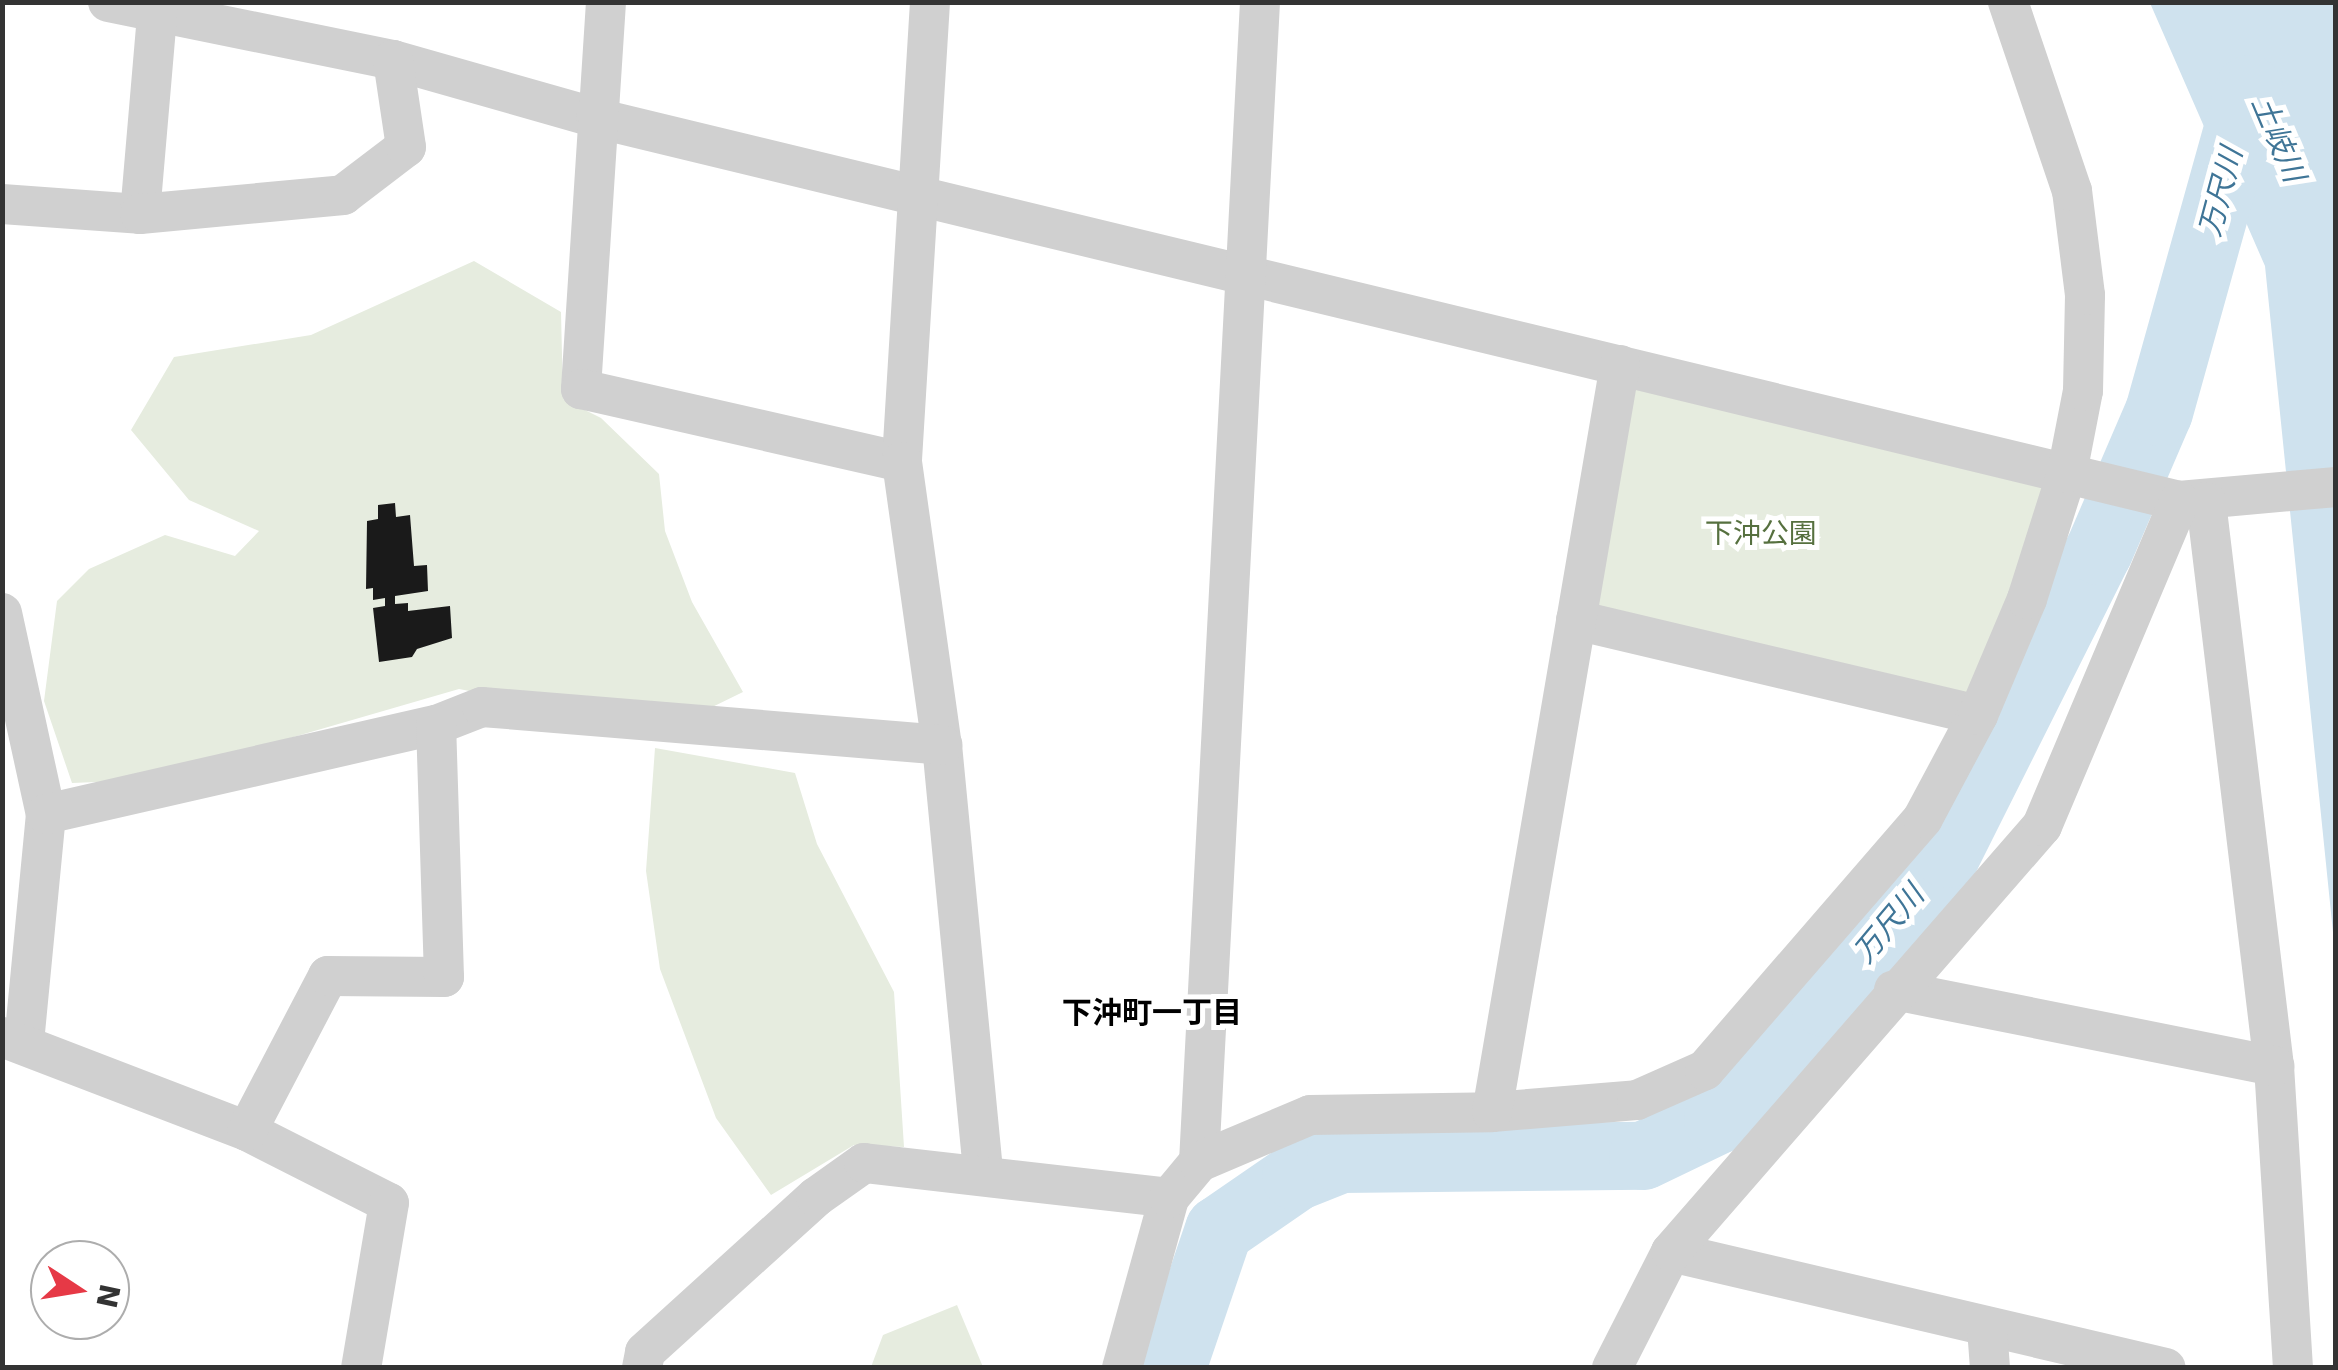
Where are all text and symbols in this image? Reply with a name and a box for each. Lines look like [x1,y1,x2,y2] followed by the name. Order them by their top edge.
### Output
[2244,91,2312,187] water label: 土岐川
[2192,144,2250,240] water label: 万尺川
[1705,517,1817,551] park label: 下沖公園
[1846,878,1932,970] water label: 万尺川
[1062,995,1242,1031] district label: 下沖町一丁目
[30,1240,130,1340] north arrow
[89,1281,126,1311] text: N

